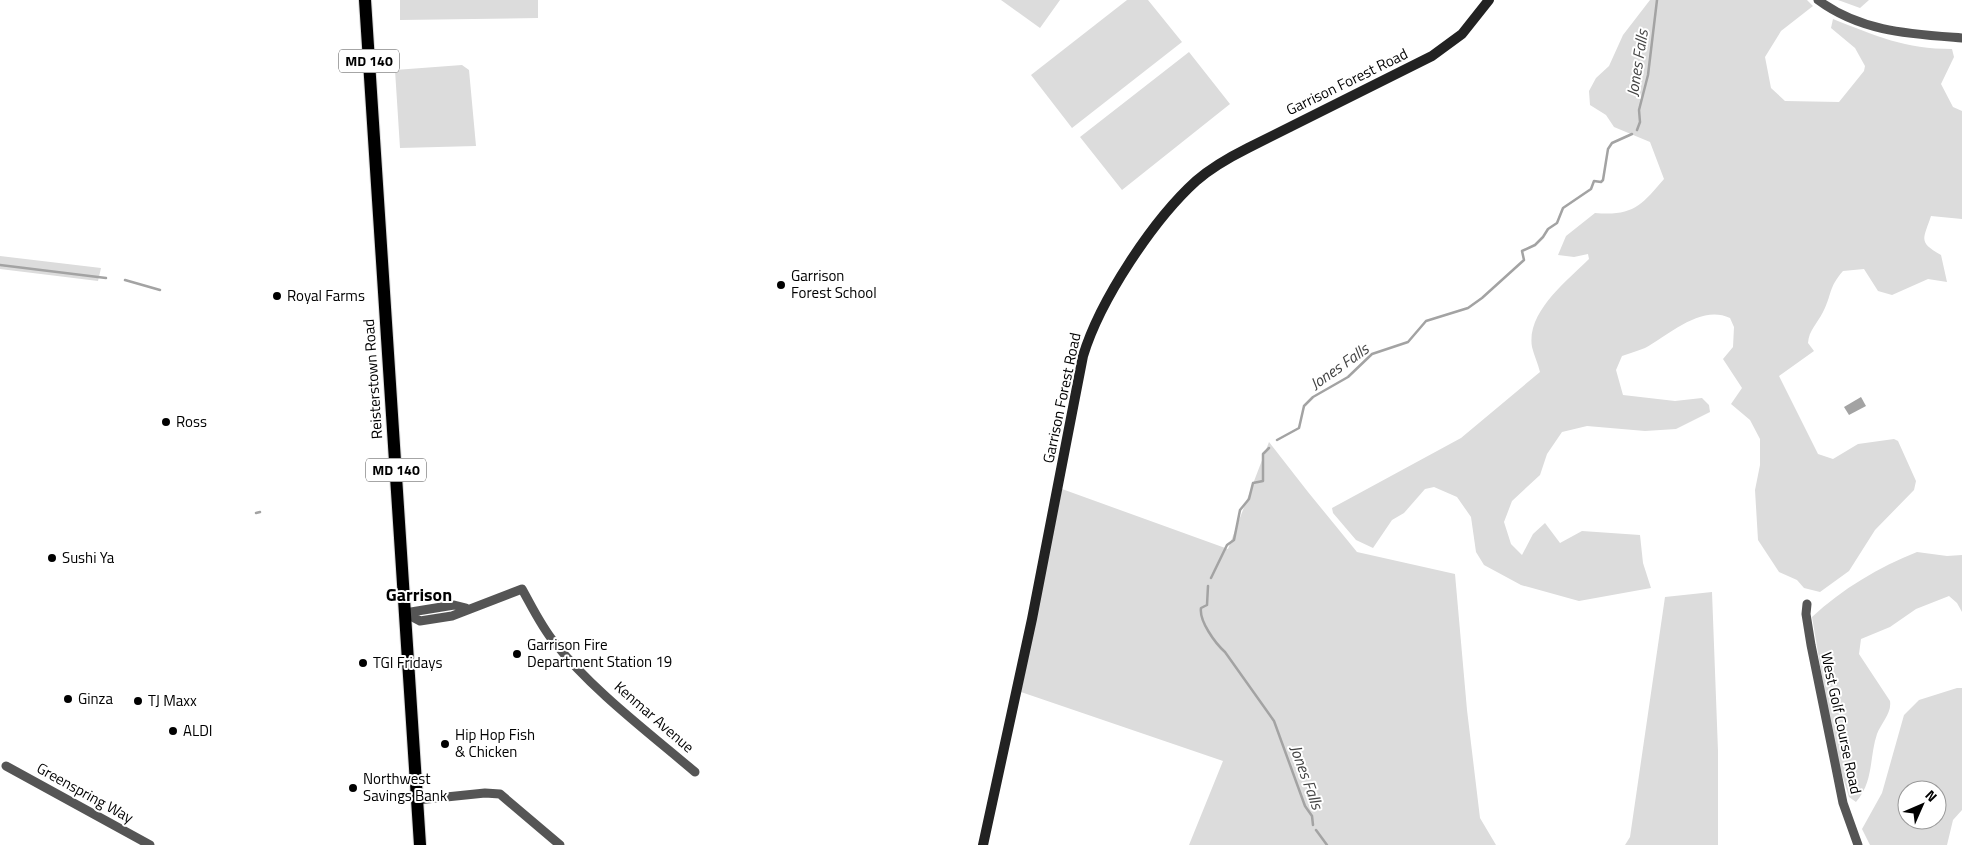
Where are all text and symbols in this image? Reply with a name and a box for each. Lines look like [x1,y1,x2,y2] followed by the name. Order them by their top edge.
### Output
[1620,27,1654,98] water label: Jones Falls
[1282,42,1412,121] street label: Garrison Forest Road
[339,49,399,72] road number: MD 140
[791,264,877,304] place label: Garrison Forest School
[775,279,787,291] marker: Garrison Forest School
[287,284,365,307] place label: Royal Farms
[271,290,283,302] marker: Royal Farms
[357,318,388,440] street label: Reisterstown Road
[1036,331,1087,465] street label: Garrison Forest Road
[1305,336,1374,395] water label: Jones Falls
[176,410,207,433] place label: Ross
[160,416,172,428] marker: Ross
[366,458,426,482] road number: MD 140
[62,546,115,569] place label: Sushi Ya
[46,552,58,564] marker: Sushi Ya
[386,581,452,608] district label: Garrison
[527,633,672,673] place label: Garrison Fire Department Station 19
[511,648,523,660] marker: Garrison Fire Department Station 19
[1815,650,1868,796] street label: West Golf Course Road
[373,651,442,674] place label: TGI Fridays
[357,657,369,669] marker: TGI Fridays
[609,675,699,758] street label: Kenmar Avenue
[78,687,113,710] place label: Ginza
[148,689,197,712] place label: TJ Maxx
[62,693,74,705] marker: Ginza
[132,695,144,707] marker: TJ Maxx
[183,719,213,742] place label: ALDI
[455,723,535,763] place label: Hip Hop Fish & Chicken
[167,725,179,737] marker: ALDI
[439,738,451,750] marker: Hip Hop Fish & Chicken
[1284,741,1330,814] water label: Jones Falls
[33,756,138,829] street label: Greenspring Way
[363,767,447,807] place label: Northwest Savings Bank
[1897,780,1947,830] north arrow
[347,782,359,794] marker: Northwest Savings Bank
[1921,785,1942,806] text: N

